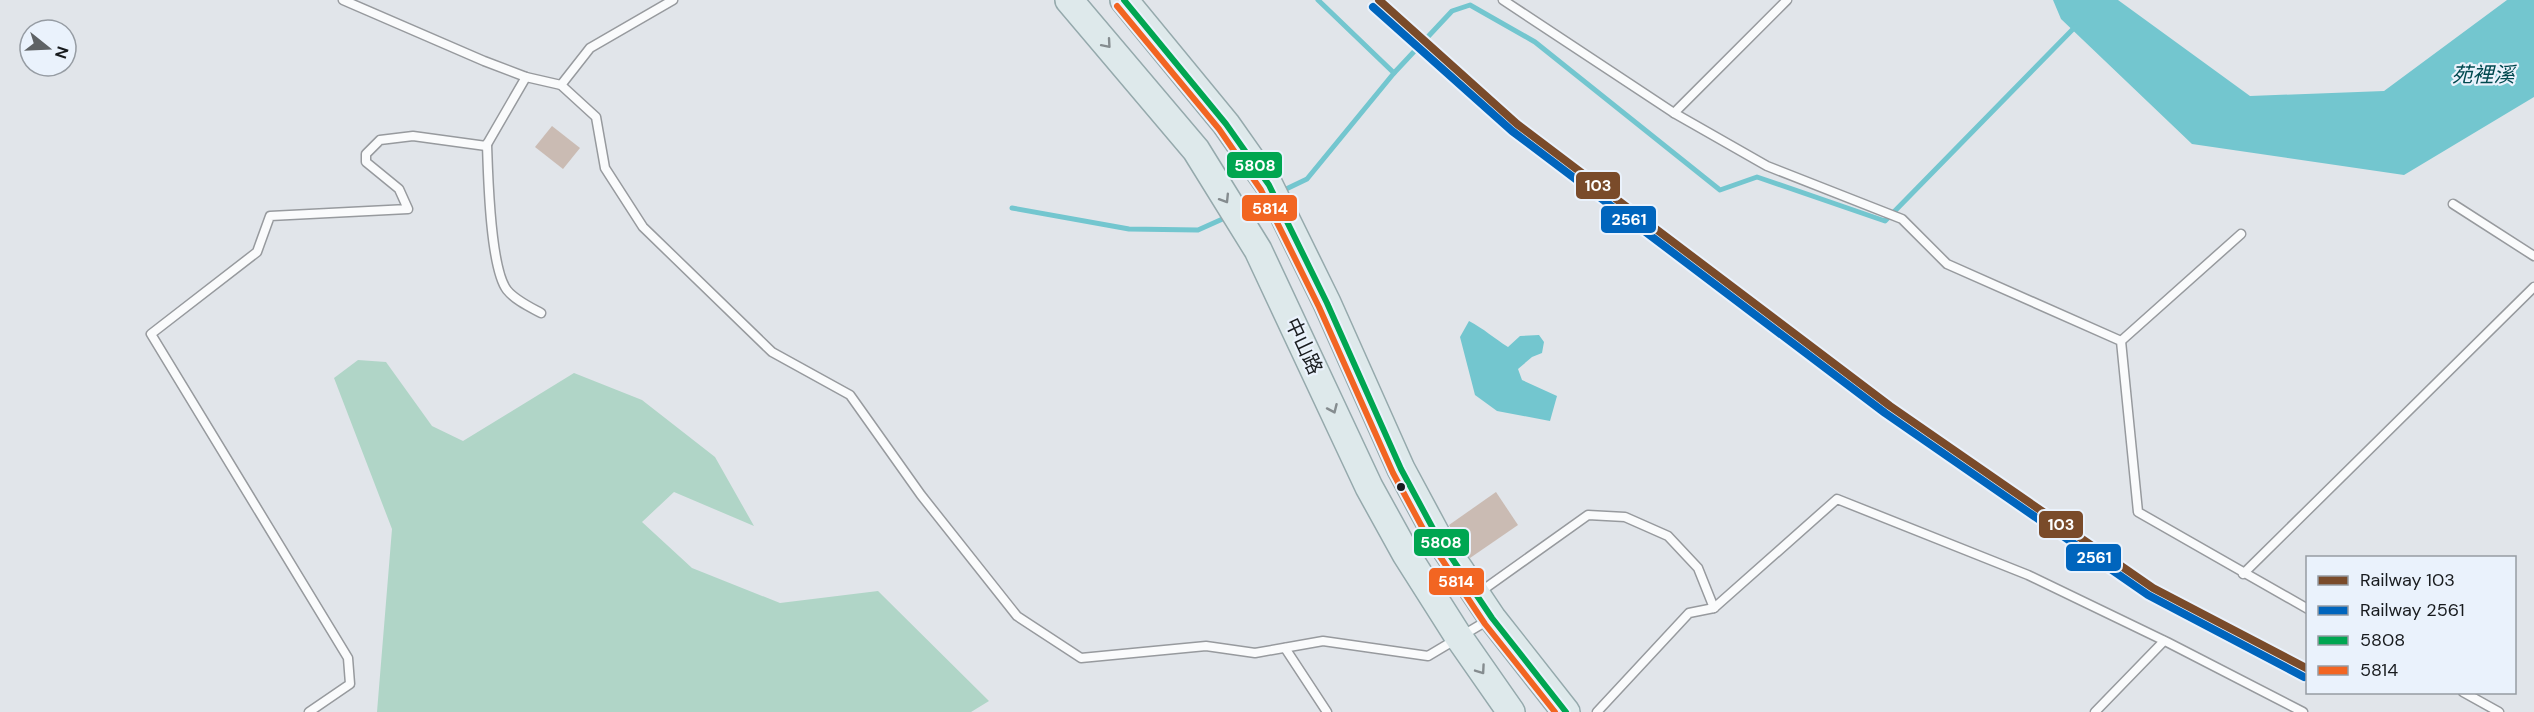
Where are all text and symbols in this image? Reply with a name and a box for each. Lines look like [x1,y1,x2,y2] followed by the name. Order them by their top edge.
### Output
[18,18,78,78] north arrow
[1100,37,1111,48] one-way arrow
[50,44,74,61] text: N
[2452,61,2517,89] water label: 苑裡溪
[1226,151,1283,179] line badge: 5808
[1234,155,1276,176] text: 5808
[1575,171,1621,200] line badge: 103
[1585,175,1611,196] text: 103
[1218,193,1230,203] one-way arrow
[1241,194,1298,222] line badge: 5814
[1252,198,1288,219] text: 5814
[1600,205,1657,234] line badge: 2561
[1611,209,1647,230] text: 2561
[1280,313,1328,379] street label: 中山路
[1325,403,1337,414] one-way arrow
[1395,481,1407,493] unlabelled marker
[2038,510,2084,539] line badge: 103
[2048,514,2074,535] text: 103
[1413,528,1470,557] line badge: 5808
[1420,532,1462,553] text: 5808
[2065,543,2122,572] line badge: 2561
[2076,547,2112,568] text: 2561
[2306,556,2516,694] legend
[1428,567,1485,596] line badge: 5814
[2360,568,2455,592] text: Railway 103
[1438,571,1474,592] text: 5814
[2360,598,2465,622] text: Railway 2561
[2360,628,2405,652] text: 5808
[2360,658,2398,682] text: 5814
[1474,663,1485,674] one-way arrow

